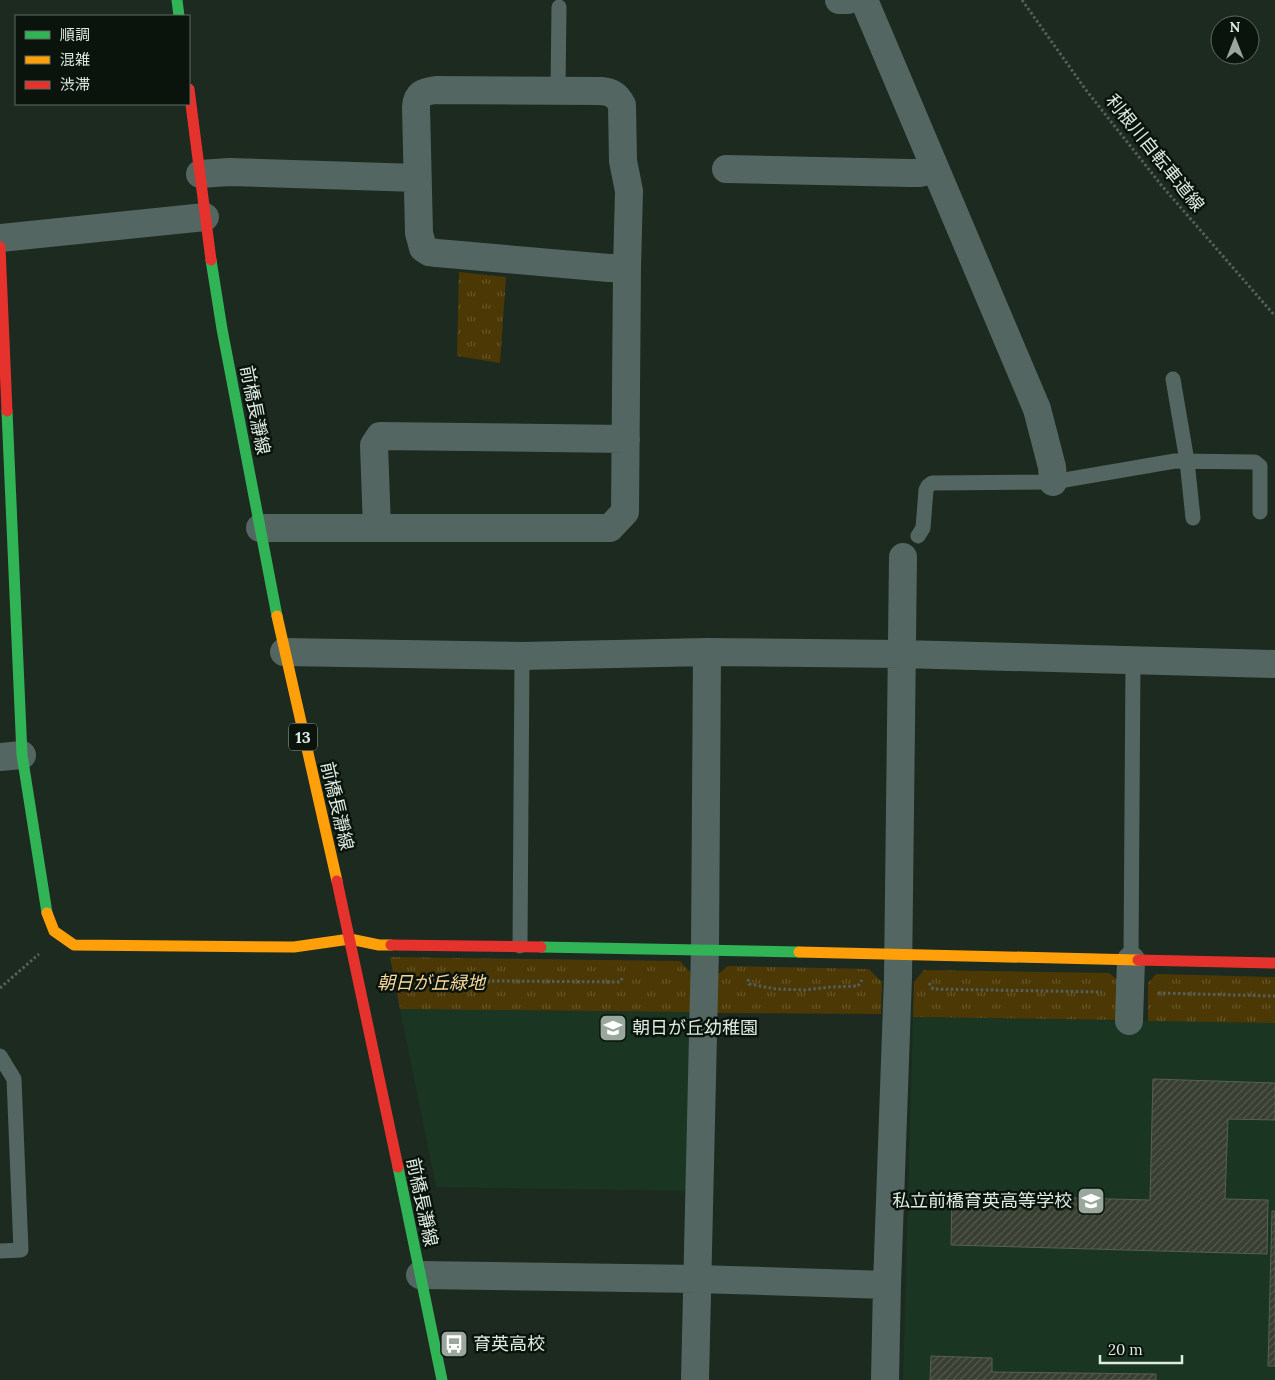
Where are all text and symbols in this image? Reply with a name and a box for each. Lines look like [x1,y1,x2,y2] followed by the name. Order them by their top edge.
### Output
[15,15,190,105] legend
[1210,15,1260,65] north arrow
[1230,18,1241,36] text: N
[60,25,90,44] text: 順調
[60,50,90,69] text: 混雑
[60,75,90,94] text: 渋滞
[1101,89,1210,216] street label: 利根川自転車道線
[236,364,275,456] street label: 前橋長瀞線
[289,724,317,750] road number: 13
[316,759,359,852] street label: 前橋長瀞線
[377,971,487,994] park label: 朝日が丘緑地
[598,1013,628,1043] school or university icon: 朝日が丘幼稚園
[632,1016,758,1039] place label: 朝日が丘幼稚園
[402,1155,443,1248] street label: 前橋長瀞線
[1076,1186,1106,1216] school or university icon: 私立前橋育英高等学校
[892,1189,1072,1212] place label: 私立前橋育英高等学校
[439,1329,469,1359] bus stop icon: 育英高校
[473,1332,545,1355] place label: 育英高校
[1100,1332,1182,1364] scale bar
[1108,1340,1143,1359] text: 20 m

